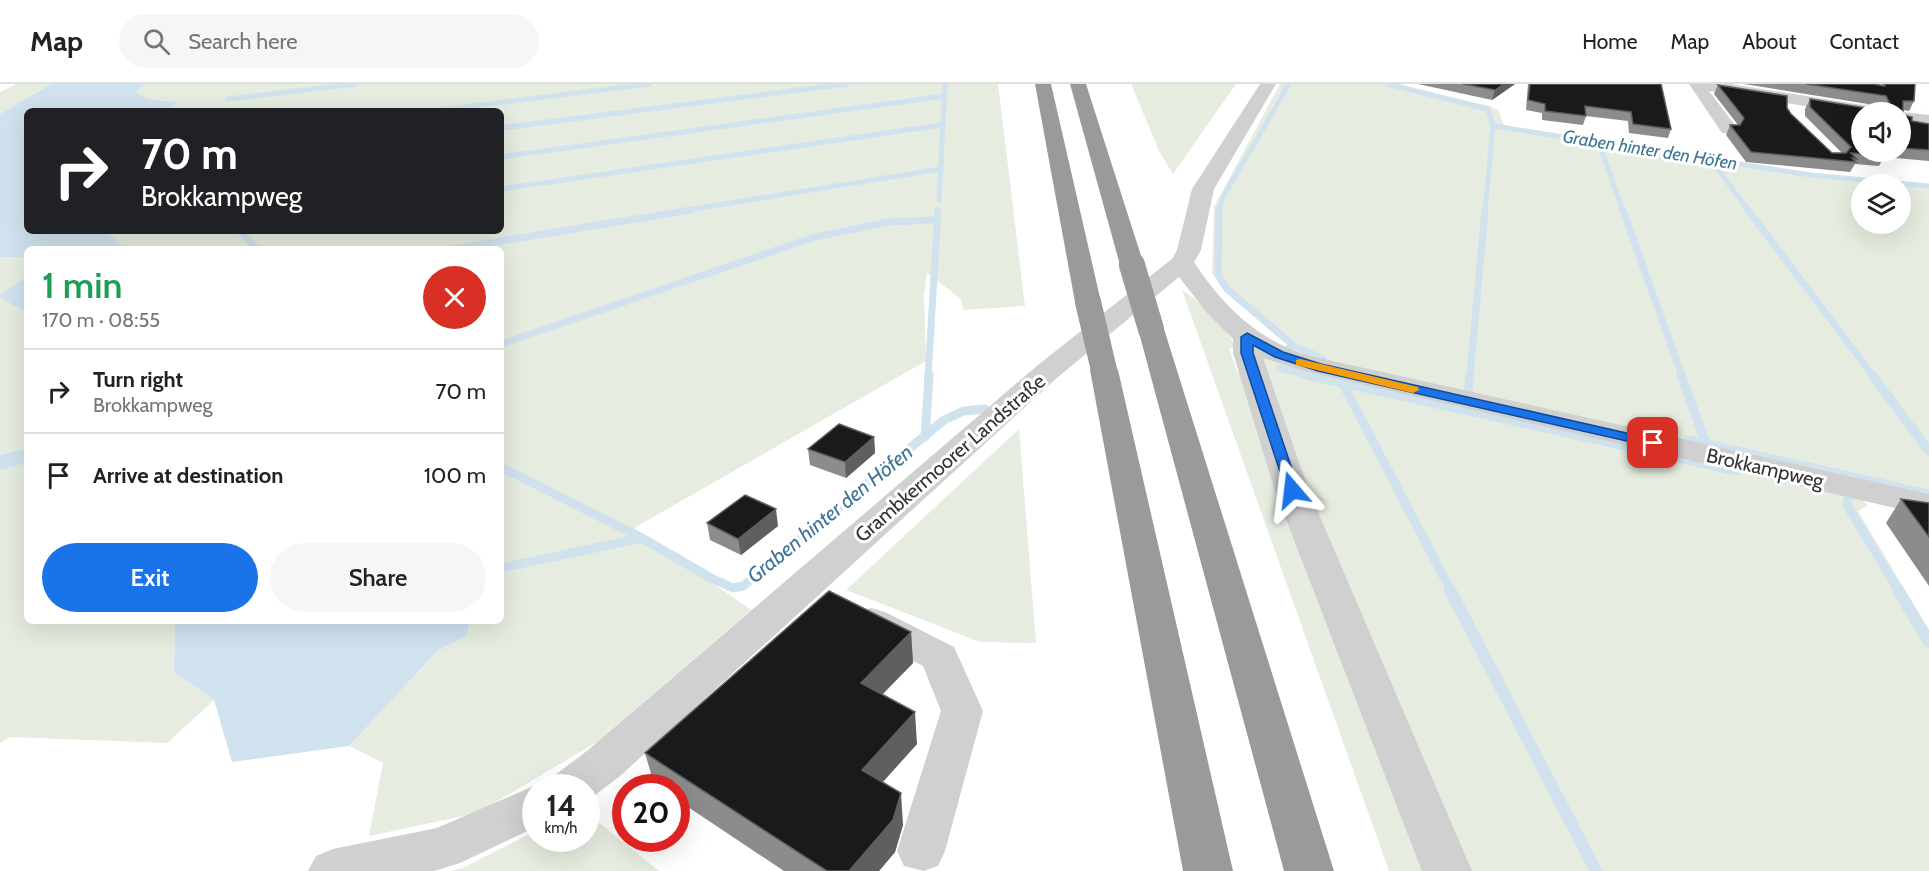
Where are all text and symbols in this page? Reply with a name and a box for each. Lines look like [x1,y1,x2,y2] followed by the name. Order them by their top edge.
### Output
[119,14,539,68] search box
[30,24,83,58] text: Map
[140,25,173,58] icon: search
[188,28,297,55] text: Search here
[1582,29,1638,54] text: Home
[1671,29,1709,54] text: Map
[1742,29,1796,54] text: About
[1829,29,1899,54] text: Contact
[1851,102,1911,234] map controls
[1851,102,1911,162] button: sound
[1561,125,1739,175] water label: Graben hinter den Höfen
[141,128,238,180] text: 70 m
[42,132,120,210] icon: right
[1851,174,1911,234] button: layers
[141,180,302,213] text: Brokkampweg
[42,263,122,307] text: 1 min
[423,266,486,329] button: close
[42,308,160,332] text: 170 m · 08:55
[93,366,183,393] text: Turn right
[850,369,1050,547] street label: Grambkermoorer Landstraße
[42,375,75,408] icon: right
[436,378,486,405] text: 70 m
[93,393,212,417] text: Brokkampweg
[1627,417,1678,468] pin
[1636,426,1669,459] icon: arrive
[742,439,918,588] water label: Graben hinter den Höfen
[1704,443,1827,493] street label: Brokkampweg
[1260,458,1324,522] position arrow
[42,459,75,492] icon: arrive
[93,462,283,489] text: Arrive at destination
[424,462,486,489] text: 100 m
[42,543,258,612] button: Exit
[270,543,486,612] button: Share
[612,774,690,852] speed limit sign: 20
[546,787,576,824] text: 14
[545,819,577,837] text: km/h

